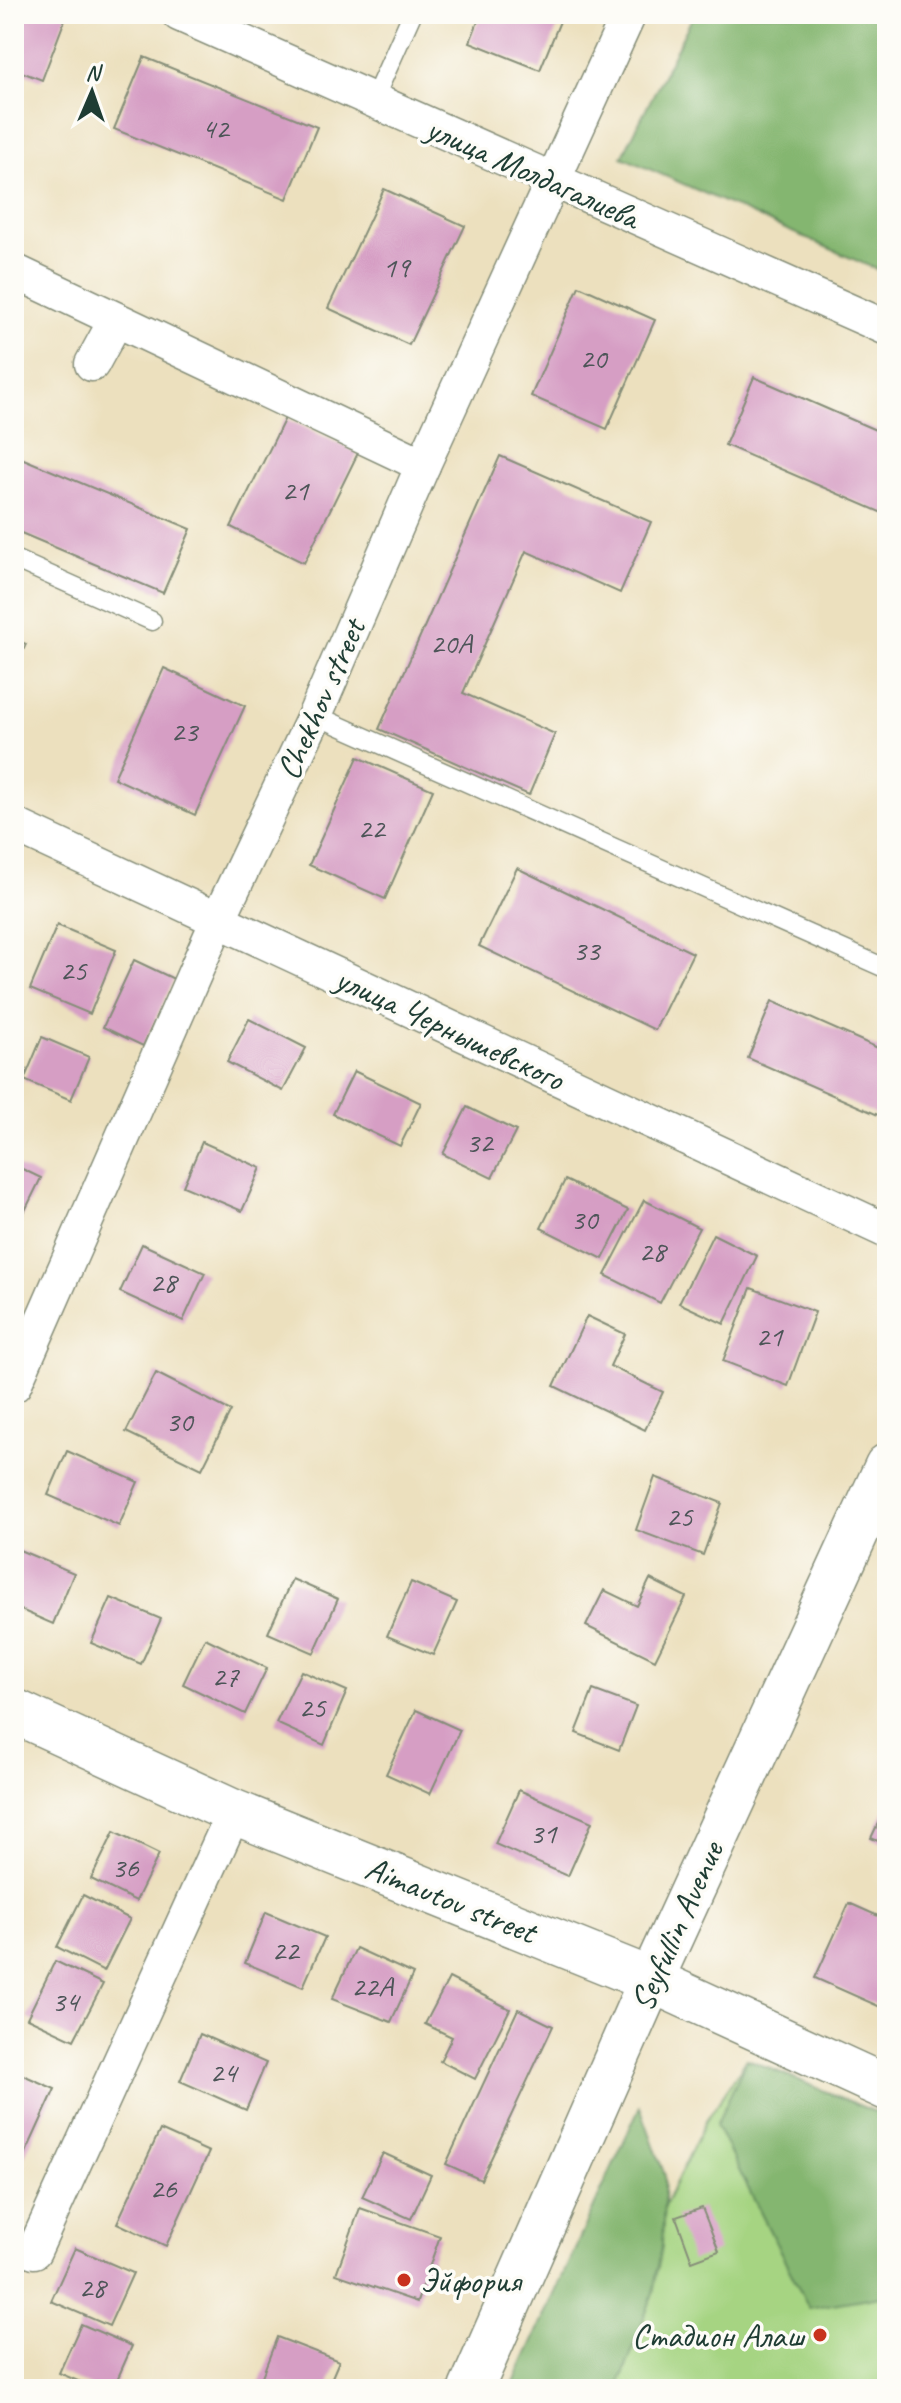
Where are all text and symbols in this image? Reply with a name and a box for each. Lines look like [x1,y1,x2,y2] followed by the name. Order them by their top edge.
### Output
[52,52,132,132] north arrow
[85,59,103,87] text: N
[418,106,649,240] street label: улица Молдагалиева
[202,109,231,147] house number: 42
[383,248,412,286] house number: 19
[580,339,609,377] house number: 20
[282,471,310,509] house number: 21
[266,609,376,786] street label: Chekhov street
[430,624,474,662] house number: 20А
[171,712,200,750] house number: 23
[358,809,387,847] house number: 22
[573,931,602,969] house number: 33
[60,951,88,989] house number: 25
[327,956,573,1101] street label: улица Чернышевского
[466,1123,495,1161] house number: 32
[571,1200,600,1238] house number: 30
[639,1232,668,1270] house number: 28
[150,1263,179,1301] house number: 28
[756,1317,784,1355] house number: 21
[166,1402,195,1440] house number: 30
[666,1497,694,1535] house number: 25
[212,1657,240,1695] house number: 27
[299,1688,327,1726] house number: 25
[530,1814,558,1852] house number: 31
[620,1833,734,2017] street label: Seyfullin Avenue
[359,1846,546,1954] street label: Aimautov street
[112,1848,140,1886] house number: 36
[272,1931,301,1969] house number: 22
[351,1967,395,2005] house number: 22А
[52,1982,81,2020] house number: 34
[210,2053,239,2091] house number: 24
[150,2169,178,2207] house number: 26
[420,2259,523,2302] place label: Эйфория
[79,2268,108,2306] house number: 28
[395,2271,413,2289] marker: Эйфория
[632,2314,806,2357] place label: Стадион Алаш
[811,2326,829,2344] marker: Стадион Алаш

